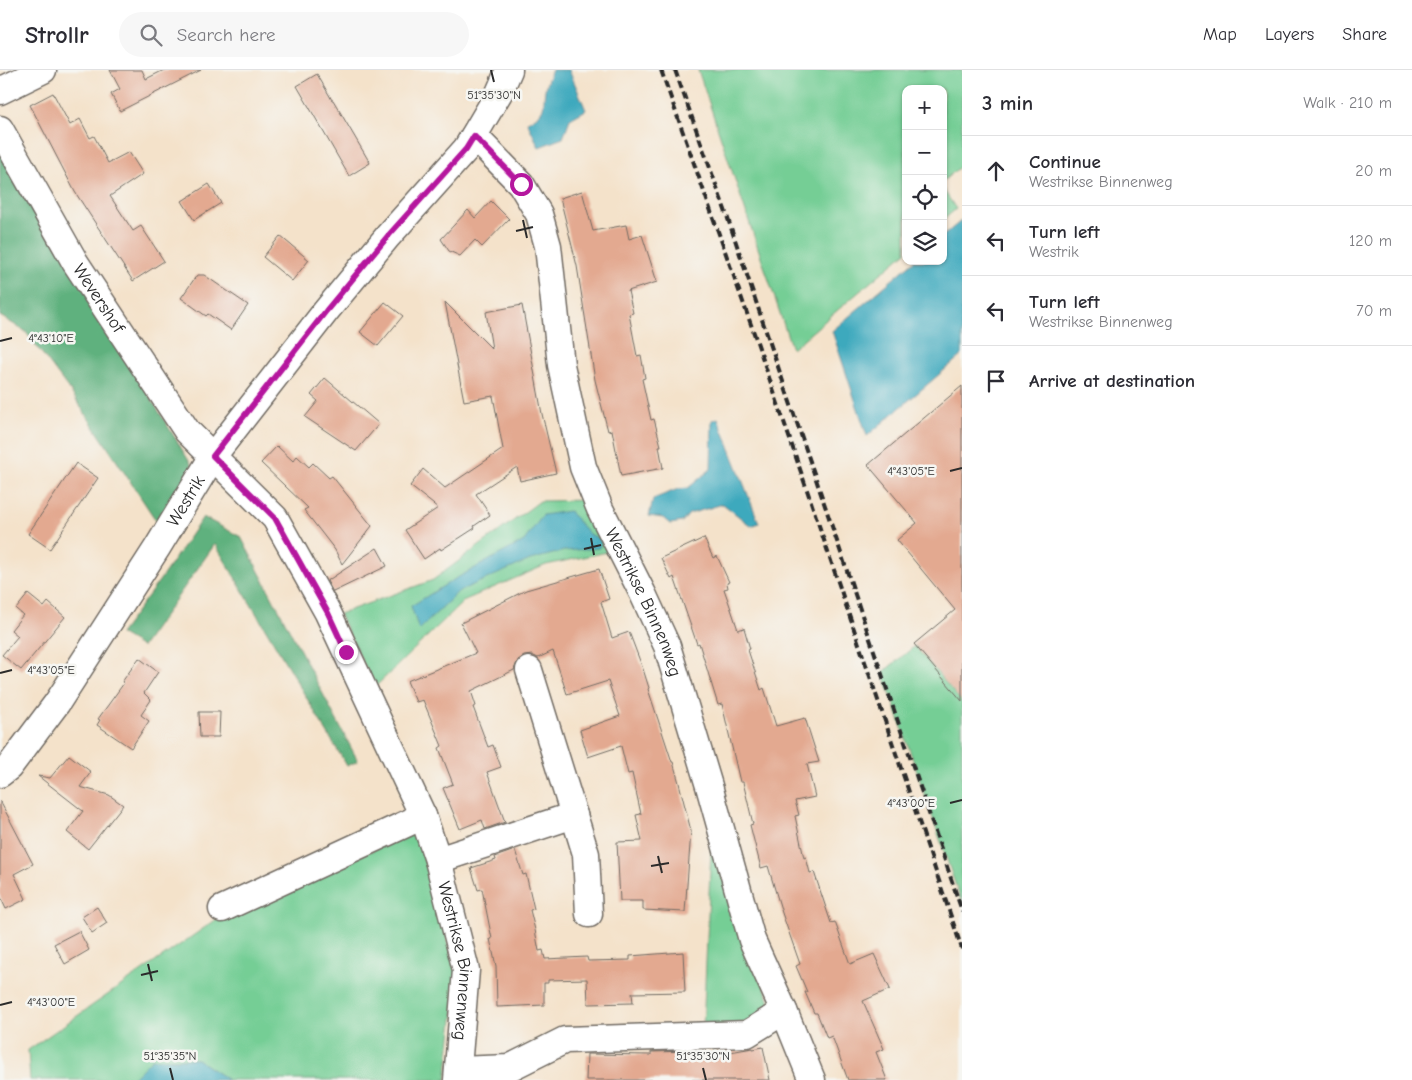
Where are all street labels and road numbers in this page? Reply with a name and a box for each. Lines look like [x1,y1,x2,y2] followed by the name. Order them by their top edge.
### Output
[69,260,130,337] street label: Wevershof
[162,471,209,530] street label: Westrik
[601,524,686,679] street label: Westrikse Binnenweg
[433,879,477,1041] street label: Westrikse Binnenweg

